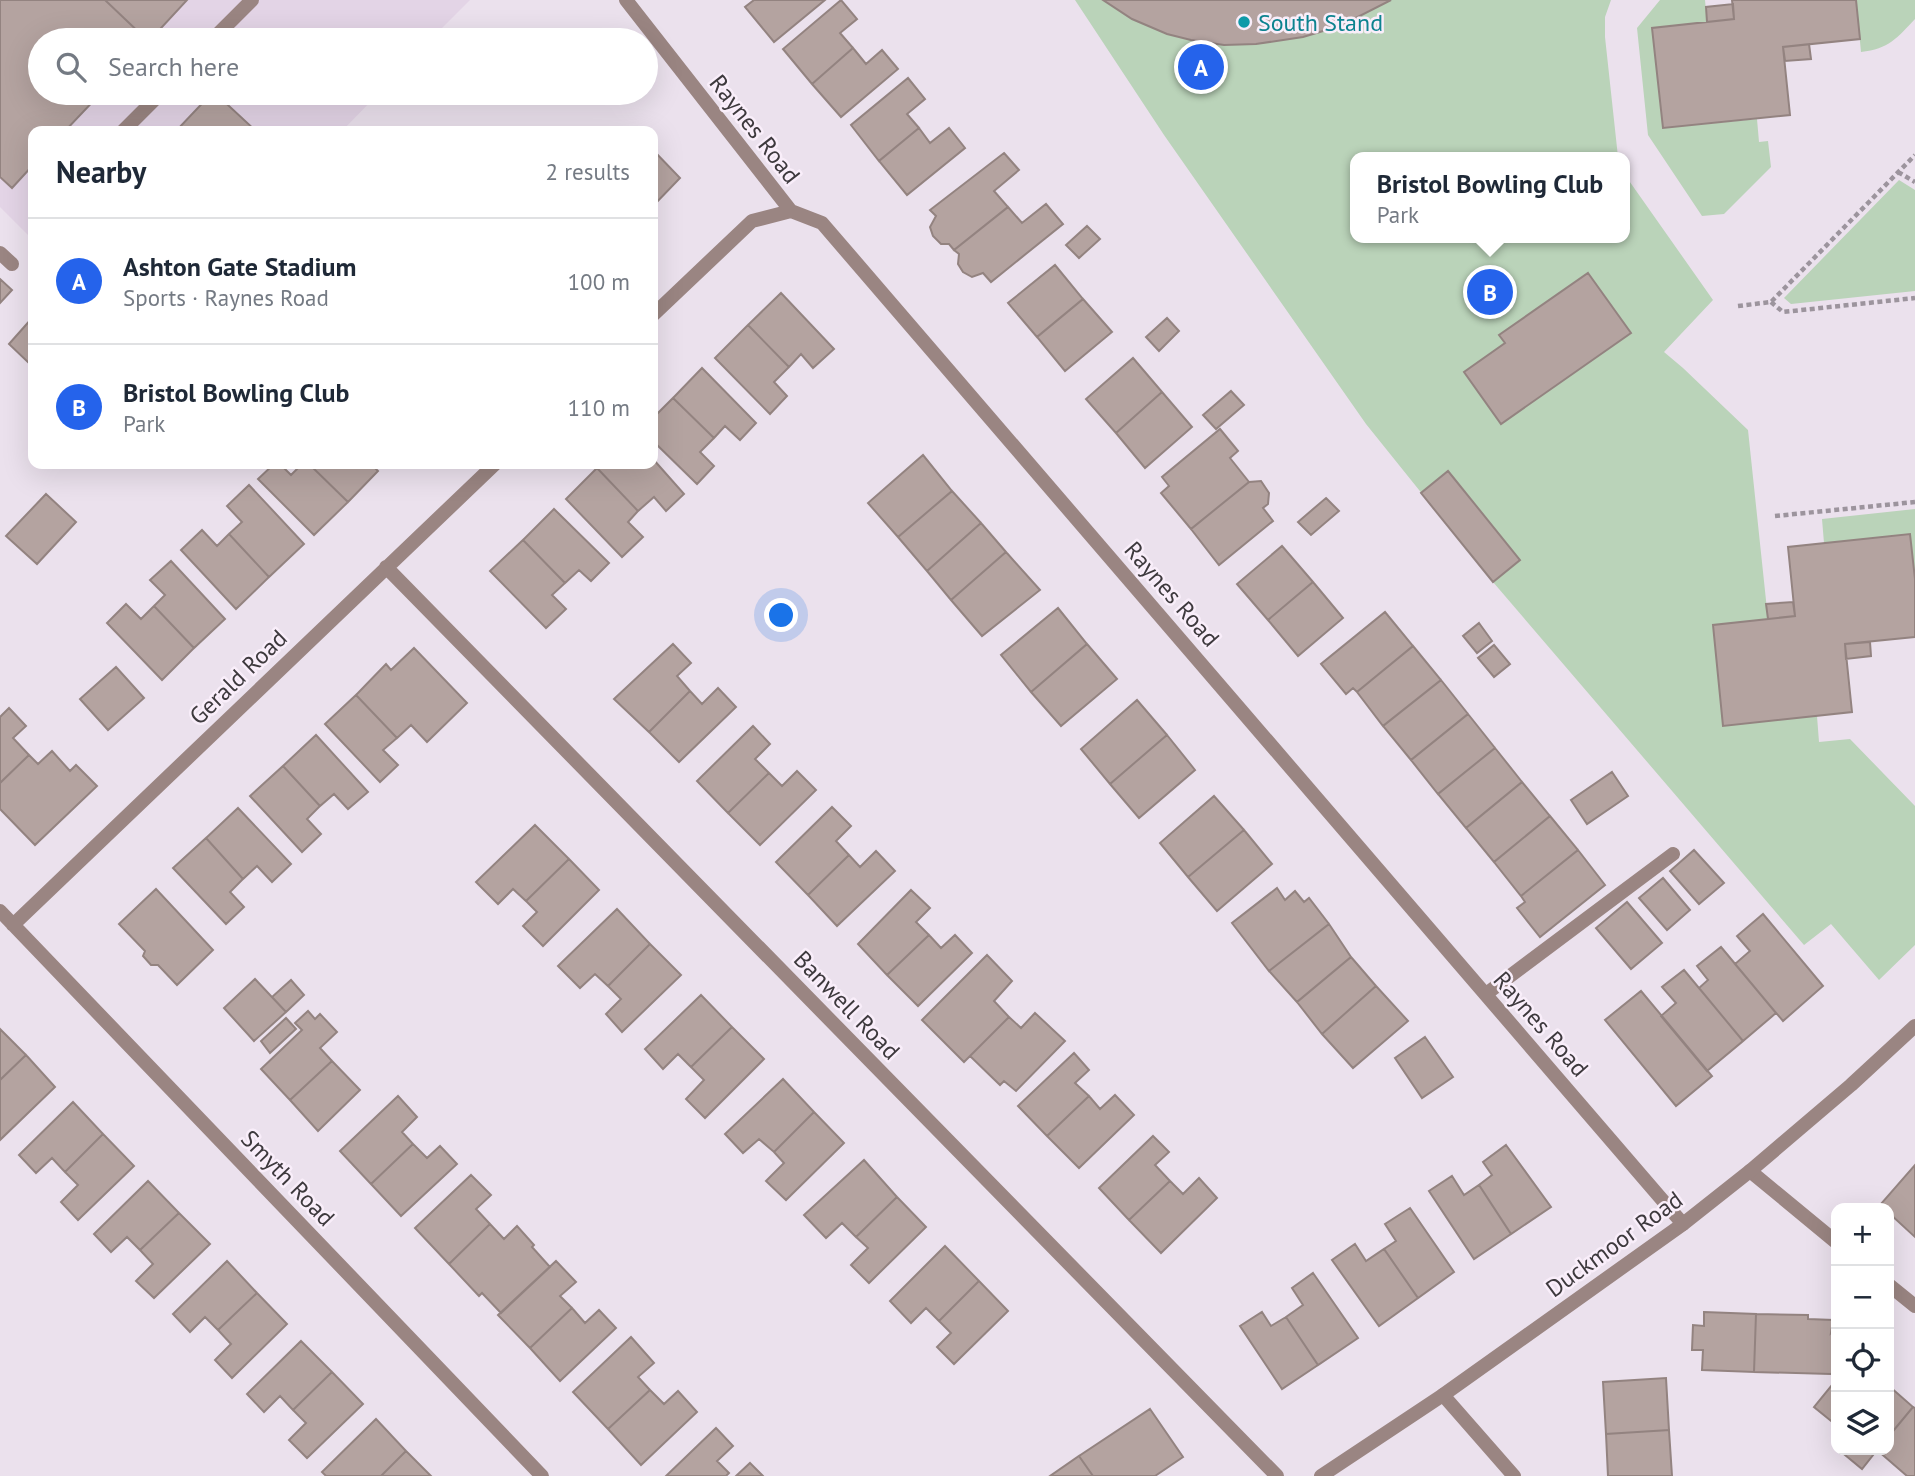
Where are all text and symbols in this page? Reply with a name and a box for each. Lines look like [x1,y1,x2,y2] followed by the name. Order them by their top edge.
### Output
[1258,7,1383,38] place label: South Stand
[1236,14,1252,30] marker: South Stand
[28,28,658,105] search box
[1178,41,1224,93] pin: A
[52,48,90,86] icon: search
[108,50,239,83] text: Search here
[703,68,807,190] street label: Raynes Road
[56,152,146,191] text: Nearby
[1350,152,1630,243] popup
[546,157,630,186] text: 2 results
[1377,167,1603,200] text: Bristol Bowling Club
[1377,200,1419,229] text: Park
[123,250,356,283] text: Ashton Gate Stadium
[1467,266,1513,318] pin: B
[72,267,86,296] text: A
[568,267,630,296] text: 100 m
[123,283,329,312] text: Sports · Raynes Road
[123,376,350,409] text: Bristol Bowling Club
[72,393,86,422] text: B
[568,393,630,422] text: 110 m
[123,409,165,438] text: Park
[1118,535,1226,653] street label: Raynes Road
[764,598,798,632] your location
[183,623,293,731] street label: Gerald Road
[787,944,907,1066] street label: Banwell Road
[1487,965,1595,1083] street label: Raynes Road
[235,1123,341,1233] street label: Smyth Road
[1540,1184,1688,1304] street label: Duckmoor Road
[1831,1203,1894,1455] map controls
[1831,1203,1894,1266] button: +
[1831,1266,1894,1329] button: −
[1831,1329,1894,1392] button: locate
[1831,1392,1894,1455] button: layers

